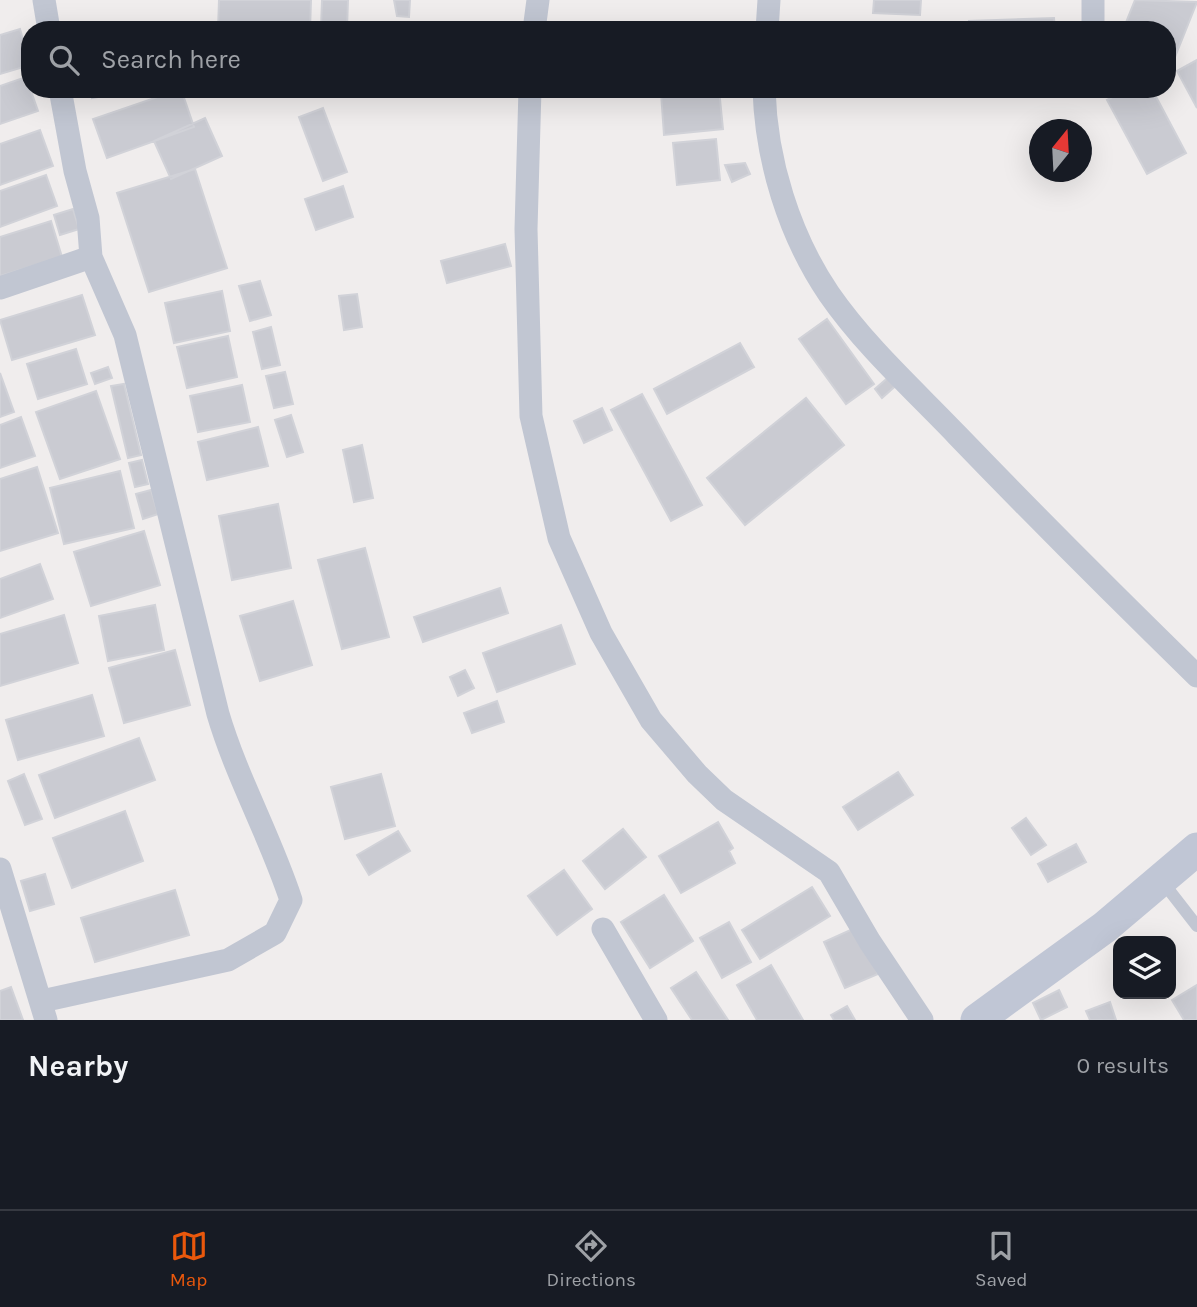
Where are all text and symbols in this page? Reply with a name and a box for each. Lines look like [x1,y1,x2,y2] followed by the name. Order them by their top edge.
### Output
[21,21,1176,98] search box
[45,41,83,79] icon: search
[101,44,241,75] text: Search here
[1029,119,1092,182] north arrow
[1113,936,1176,999] map controls
[1113,936,1176,999] button: layers
[28,1048,128,1084] text: Nearby
[1077,1052,1169,1079] text: 0 results
[170,1227,208,1291] tab: Map
[547,1227,636,1291] tab: Directions
[975,1227,1027,1291] tab: Saved

